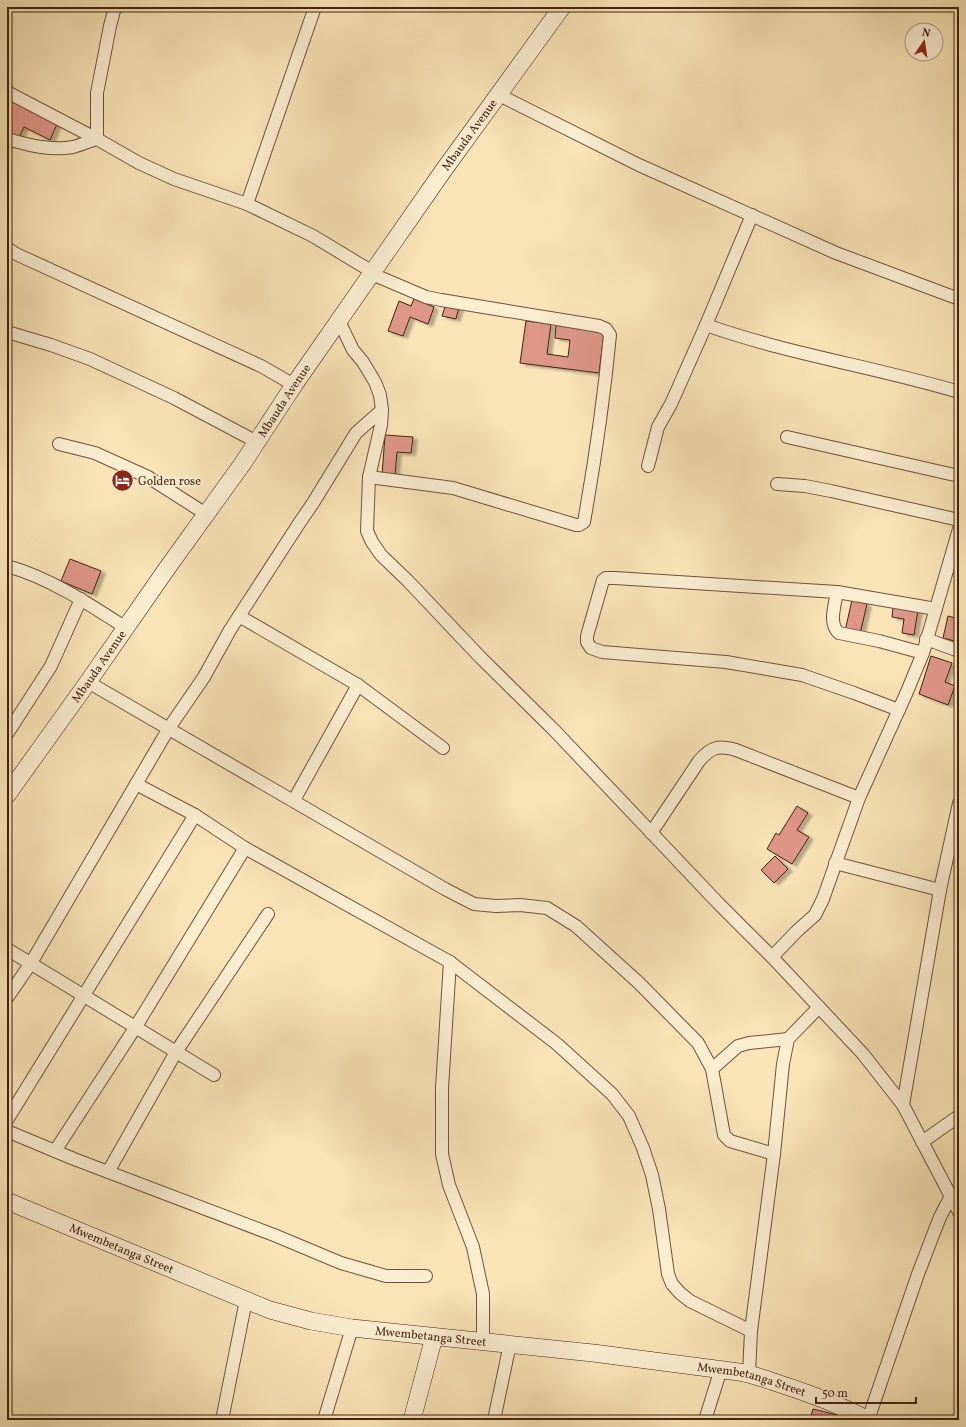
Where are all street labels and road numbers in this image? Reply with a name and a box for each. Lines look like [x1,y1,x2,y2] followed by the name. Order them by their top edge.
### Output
[439,96,502,175] street label: Mbauda Avenue
[255,361,315,441] street label: Mbauda Avenue
[69,627,131,706] street label: Mbauda Avenue
[66,1221,176,1278] street label: Mwembetanga Street
[374,1323,487,1351] street label: Mwembetanga Street
[696,1360,808,1401] street label: Mwembetanga Street

